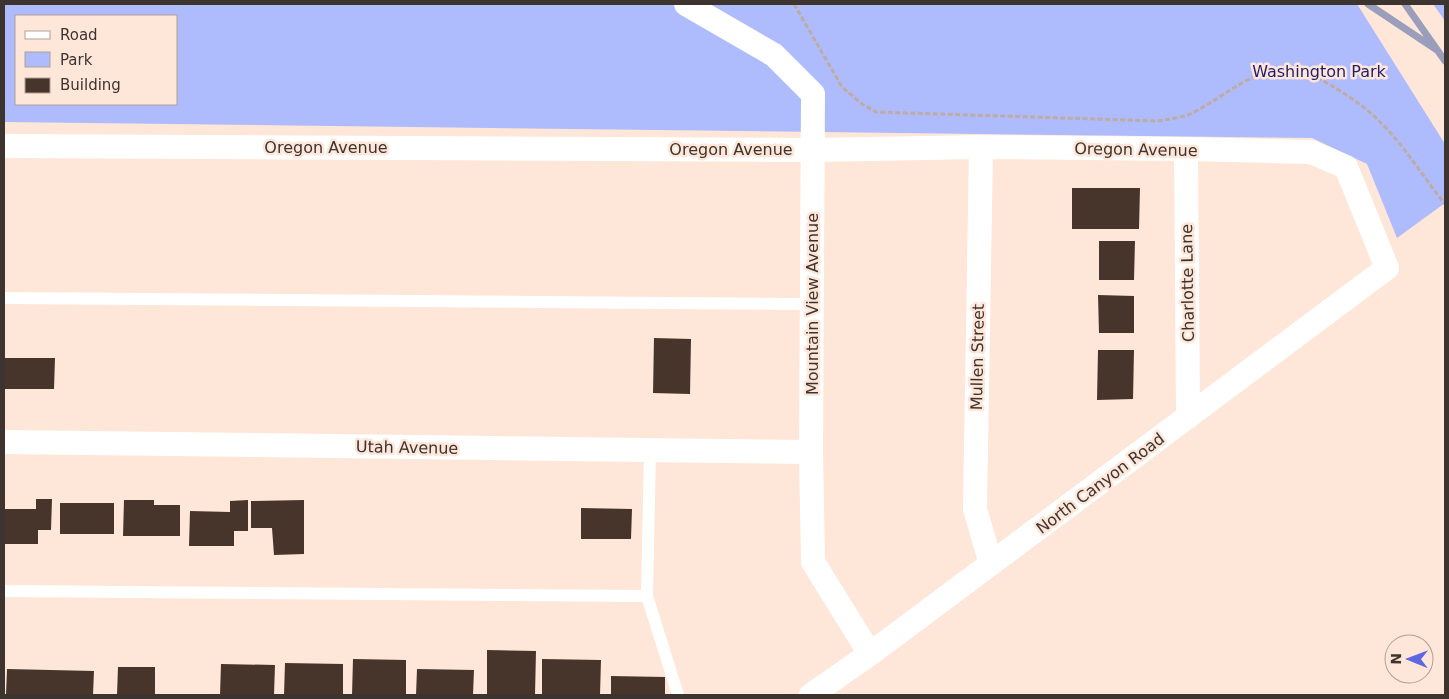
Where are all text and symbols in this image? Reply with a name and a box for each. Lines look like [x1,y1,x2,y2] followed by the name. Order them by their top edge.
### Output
[15,15,178,105] legend
[60,26,98,44] text: Road
[60,51,93,69] text: Park
[1252,62,1387,81] park label: Washington Park
[60,76,121,94] text: Building
[264,138,388,157] street label: Oregon Avenue
[1074,139,1198,160] street label: Oregon Avenue
[669,140,793,159] street label: Oregon Avenue
[803,213,822,395] street label: Mountain View Avenue
[1177,224,1198,342] street label: Charlotte Lane
[967,304,988,410] street label: Mullen Street
[1032,429,1168,538] street label: North Canyon Road
[356,437,458,458] street label: Utah Avenue
[1384,634,1434,684] north arrow
[1388,653,1404,665] text: N

